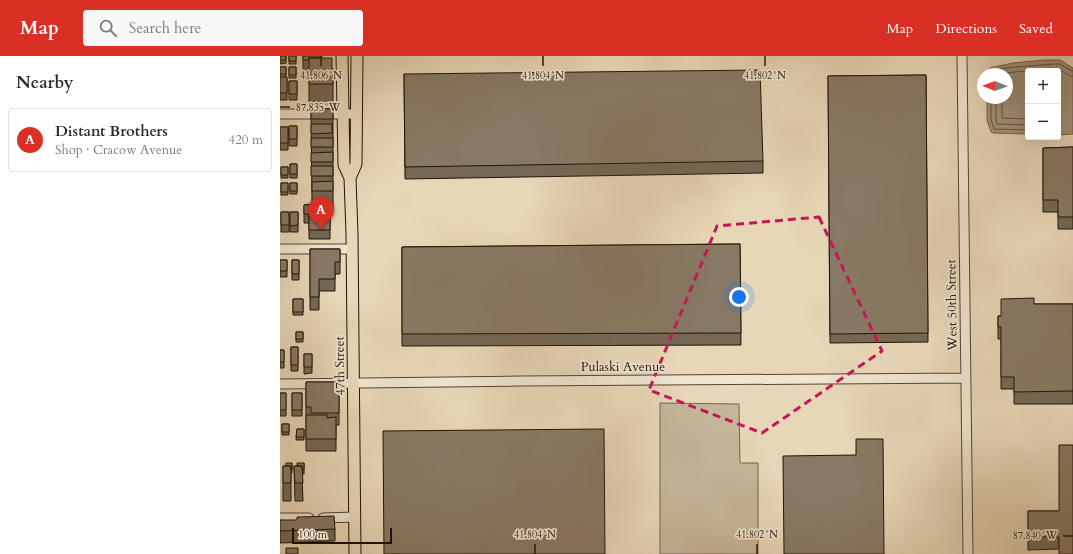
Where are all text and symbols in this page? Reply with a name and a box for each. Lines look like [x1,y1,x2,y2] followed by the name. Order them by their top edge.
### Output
[83,10,363,46] search box
[20,15,59,41] text: Map
[97,17,119,39] icon: search
[129,18,201,38] text: Search here
[887,19,913,38] text: Map
[935,19,997,38] text: Directions
[1019,19,1053,38] text: Saved
[977,68,1013,104] north arrow
[1025,68,1061,140] map controls
[1025,68,1061,104] button: +
[300,69,342,83] text: 41.806°N
[522,69,564,83] text: 41.804°N
[744,69,786,83] text: 41.802°N
[16,71,73,94] text: Nearby
[296,101,341,115] text: 87.835°W
[1025,104,1061,140] button: −
[55,121,168,141] text: Distant Brothers
[25,131,35,149] text: A
[229,131,263,149] text: 420 m
[55,141,182,159] text: Shop · Cracow Avenue
[308,197,334,230] pin: A
[942,259,962,352] street label: West 50th Street
[729,287,749,307] your location
[330,336,350,396] street label: 47th Street
[581,358,665,376] street label: Pulaski Avenue
[292,526,392,545] scale bar
[298,527,327,542] text: 100 m
[514,528,556,542] text: 41.804°N
[736,528,778,542] text: 41.802°N
[1013,529,1058,543] text: 87.840°W

